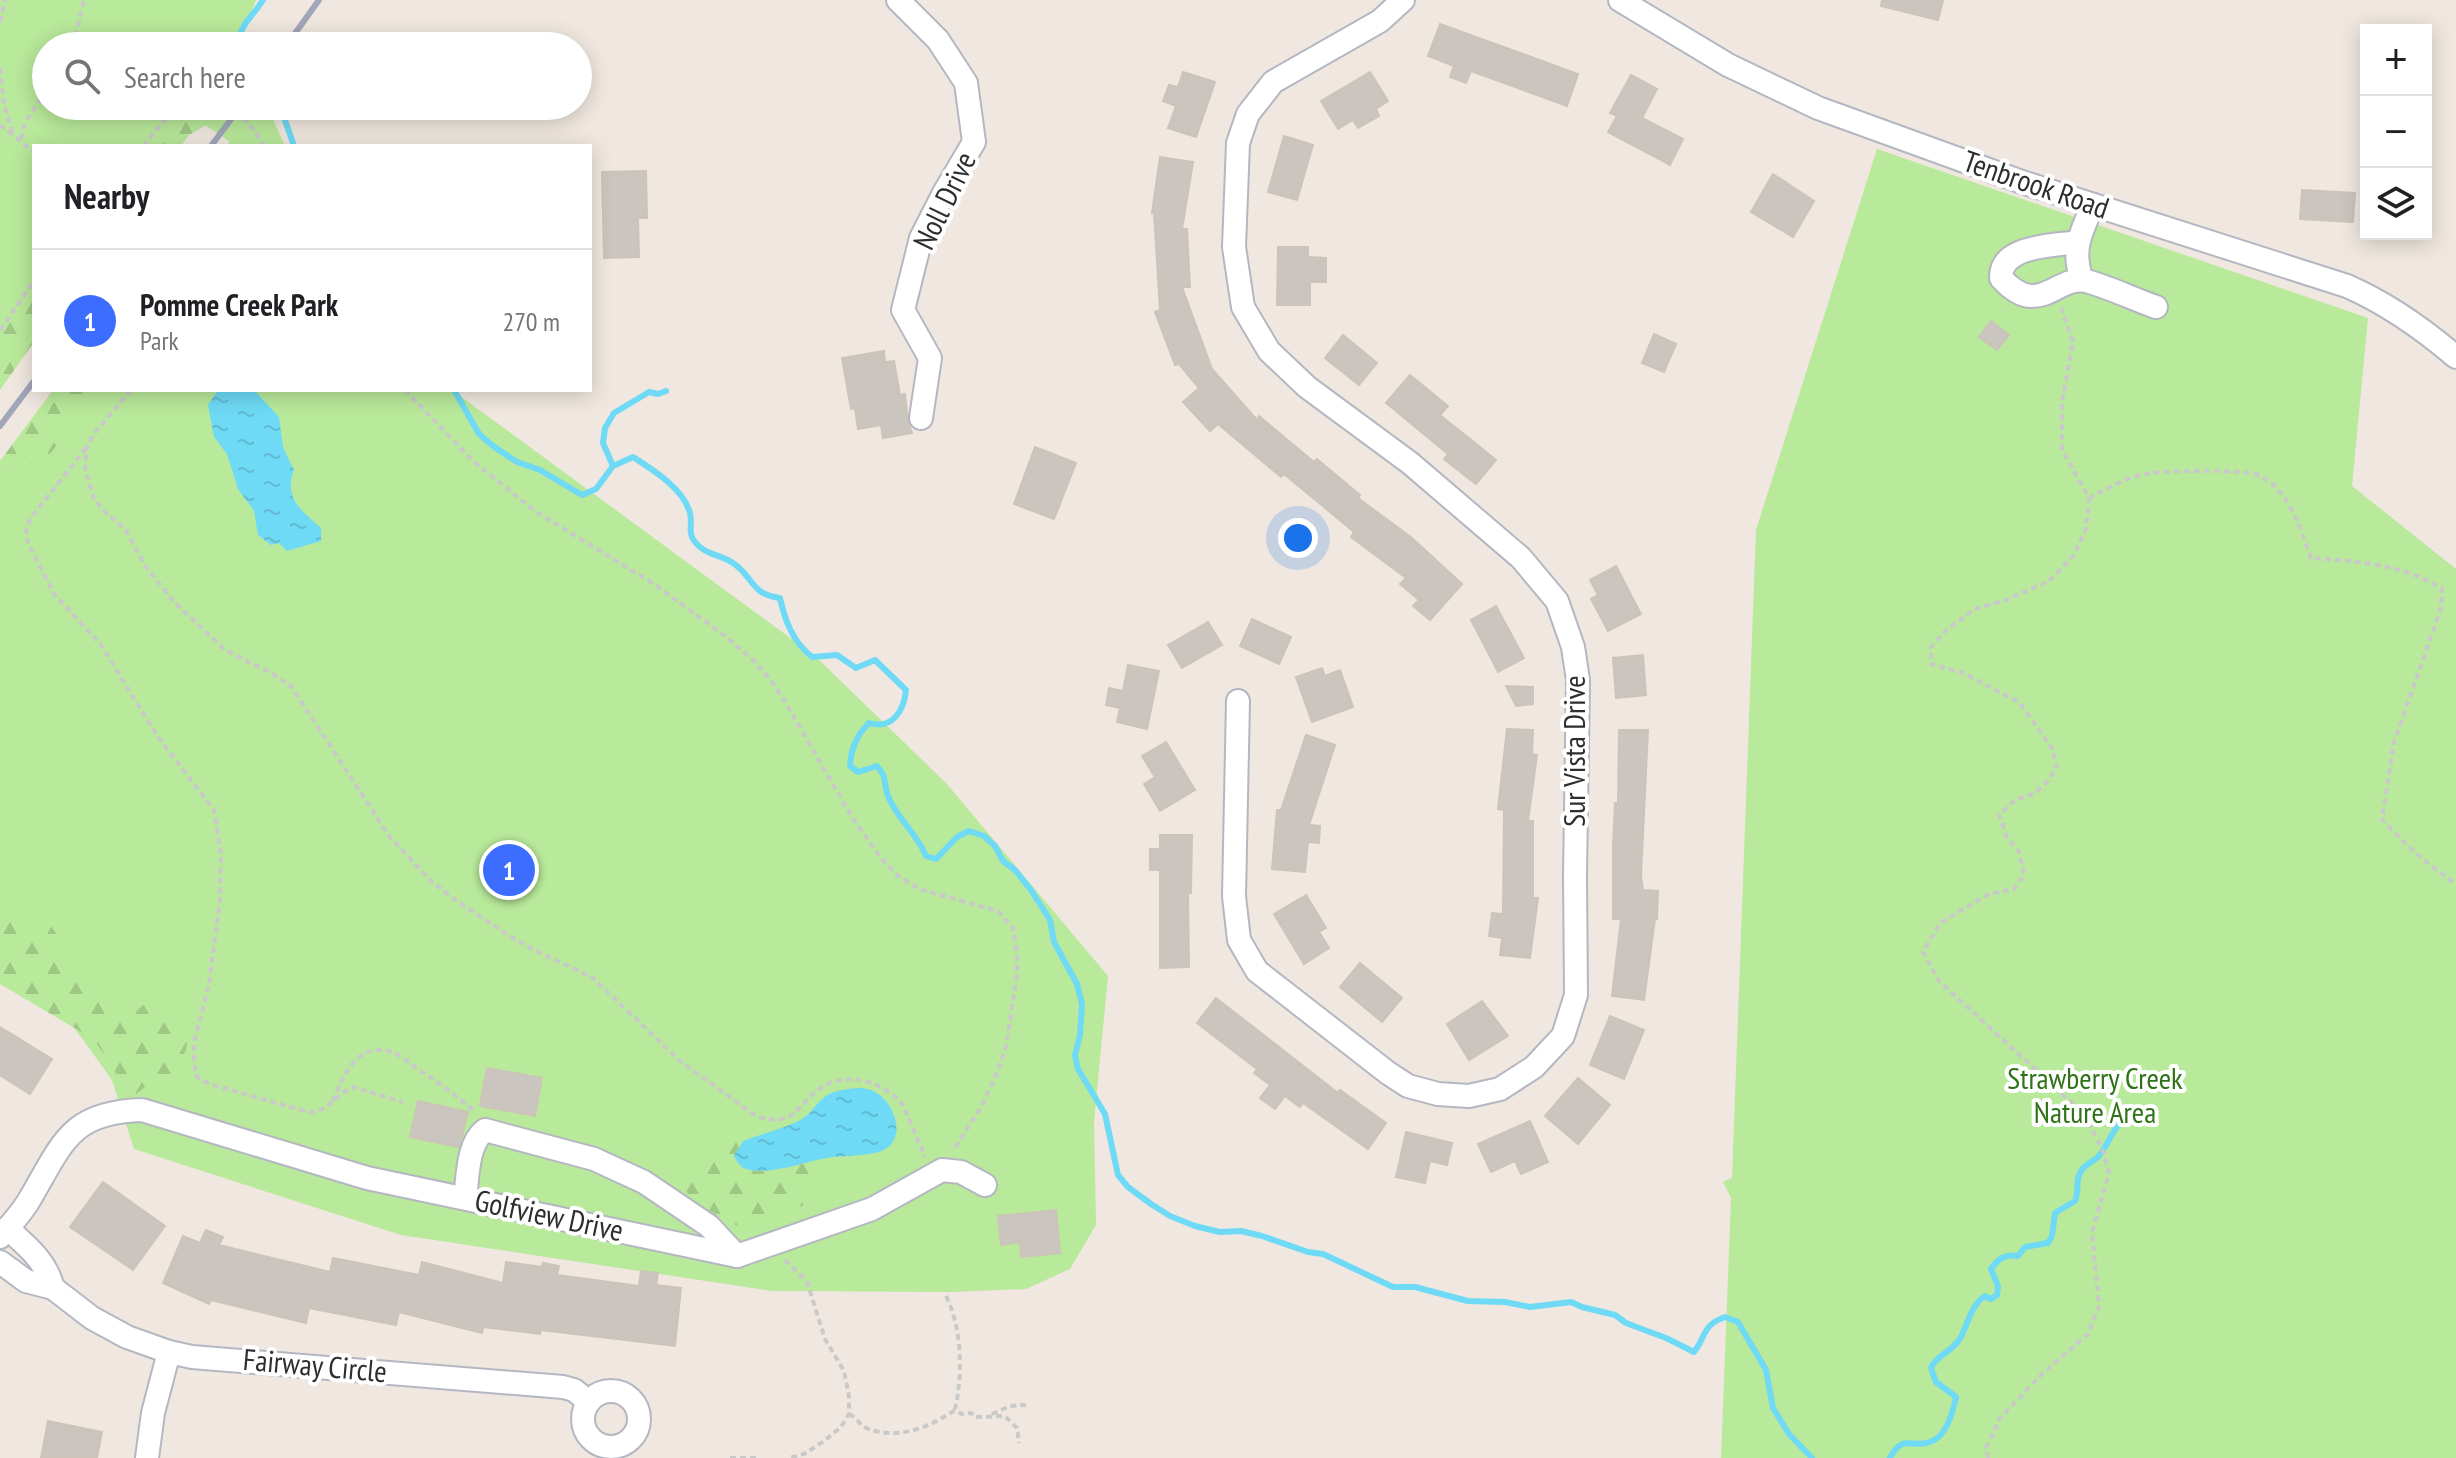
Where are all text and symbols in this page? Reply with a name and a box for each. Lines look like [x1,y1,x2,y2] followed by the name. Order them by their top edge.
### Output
[2360,24,2432,240] map controls
[2360,24,2432,96] button: +
[32,32,592,120] search box
[60,54,104,98] icon: search
[124,57,246,96] text: Search here
[2360,96,2432,168] button: −
[1959,140,2114,227] street label: Tenbrook Road
[903,145,984,256] street label: Noll Drive
[2360,168,2432,240] button: layers
[64,174,149,218] text: Nearby
[140,285,338,324] text: Pomme Creek Park
[84,305,96,338] text: 1
[502,305,560,338] text: 270 m
[140,324,179,357] text: Park
[1278,518,1318,558] your location
[1554,675,1593,827] street label: Sur Vista Drive
[483,840,535,900] pin: 1
[2007,1058,2183,1131] park label: Strawberry Creek Nature Area
[472,1180,627,1249] street label: Golfview Drive
[242,1339,389,1390] street label: Fairway Circle

